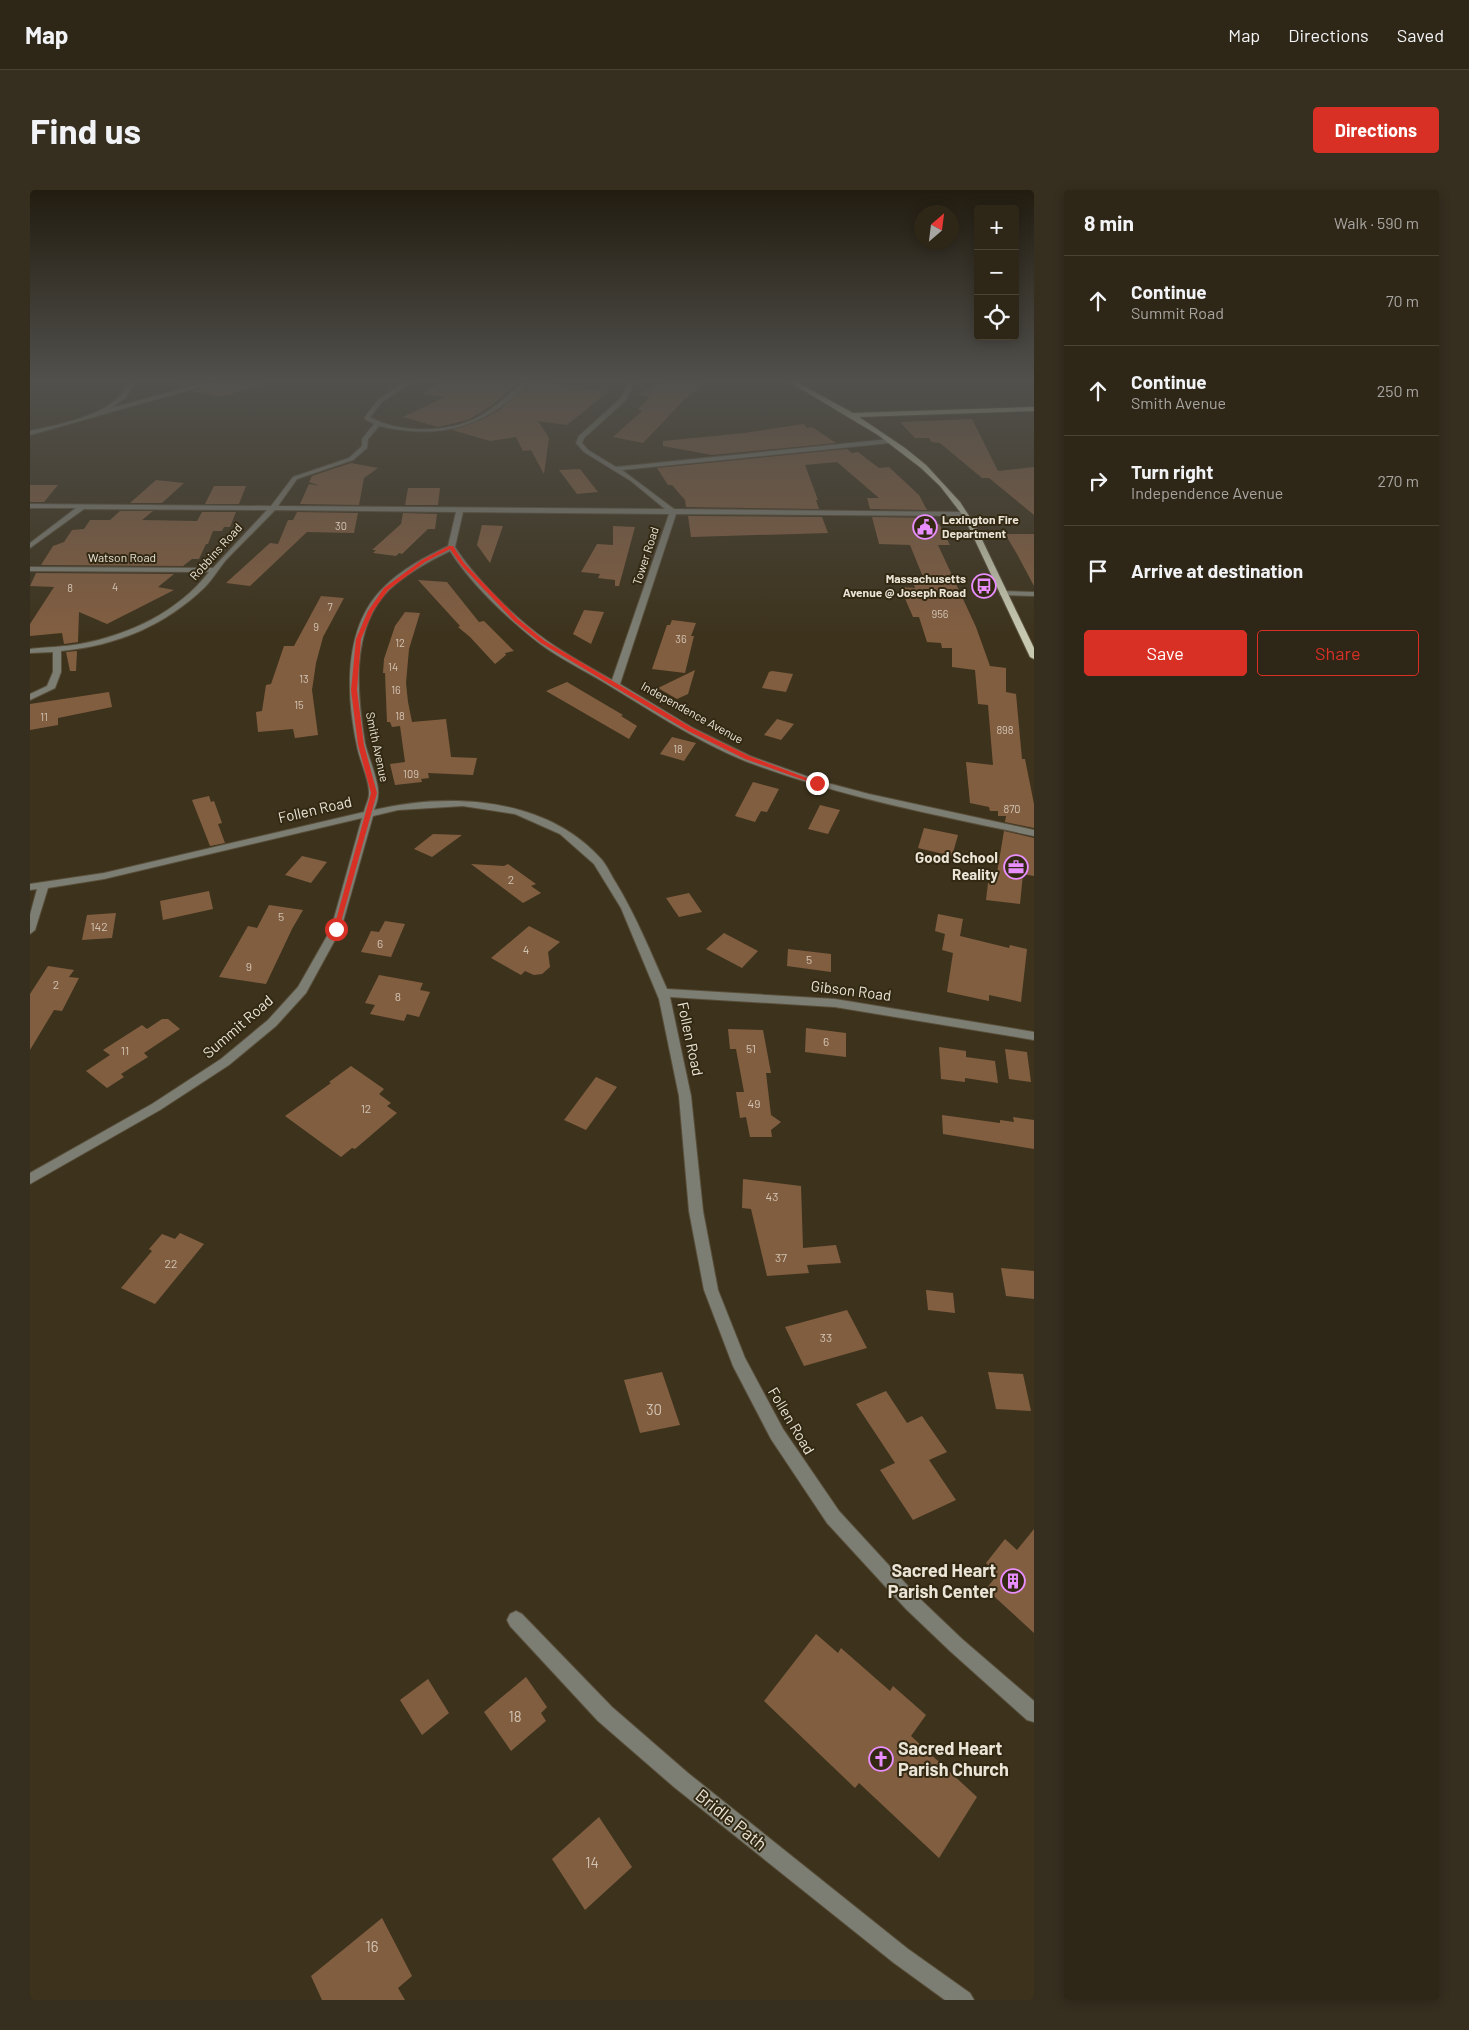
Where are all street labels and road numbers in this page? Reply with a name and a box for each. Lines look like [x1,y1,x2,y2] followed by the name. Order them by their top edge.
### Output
[186,520,244,582] street label: Robbins Road
[629,525,661,587] street label: Tower Road
[88,550,156,564] street label: Watson Road
[639,678,746,746] street label: Independence Avenue
[364,710,392,783] street label: Smith Avenue
[276,792,353,826] street label: Follen Road
[810,976,892,1004] street label: Gibson Road
[199,991,276,1062] street label: Summit Road
[674,1000,708,1077] street label: Follen Road
[765,1384,819,1457] street label: Follen Road
[691,1784,772,1855] street label: Bridle Path

